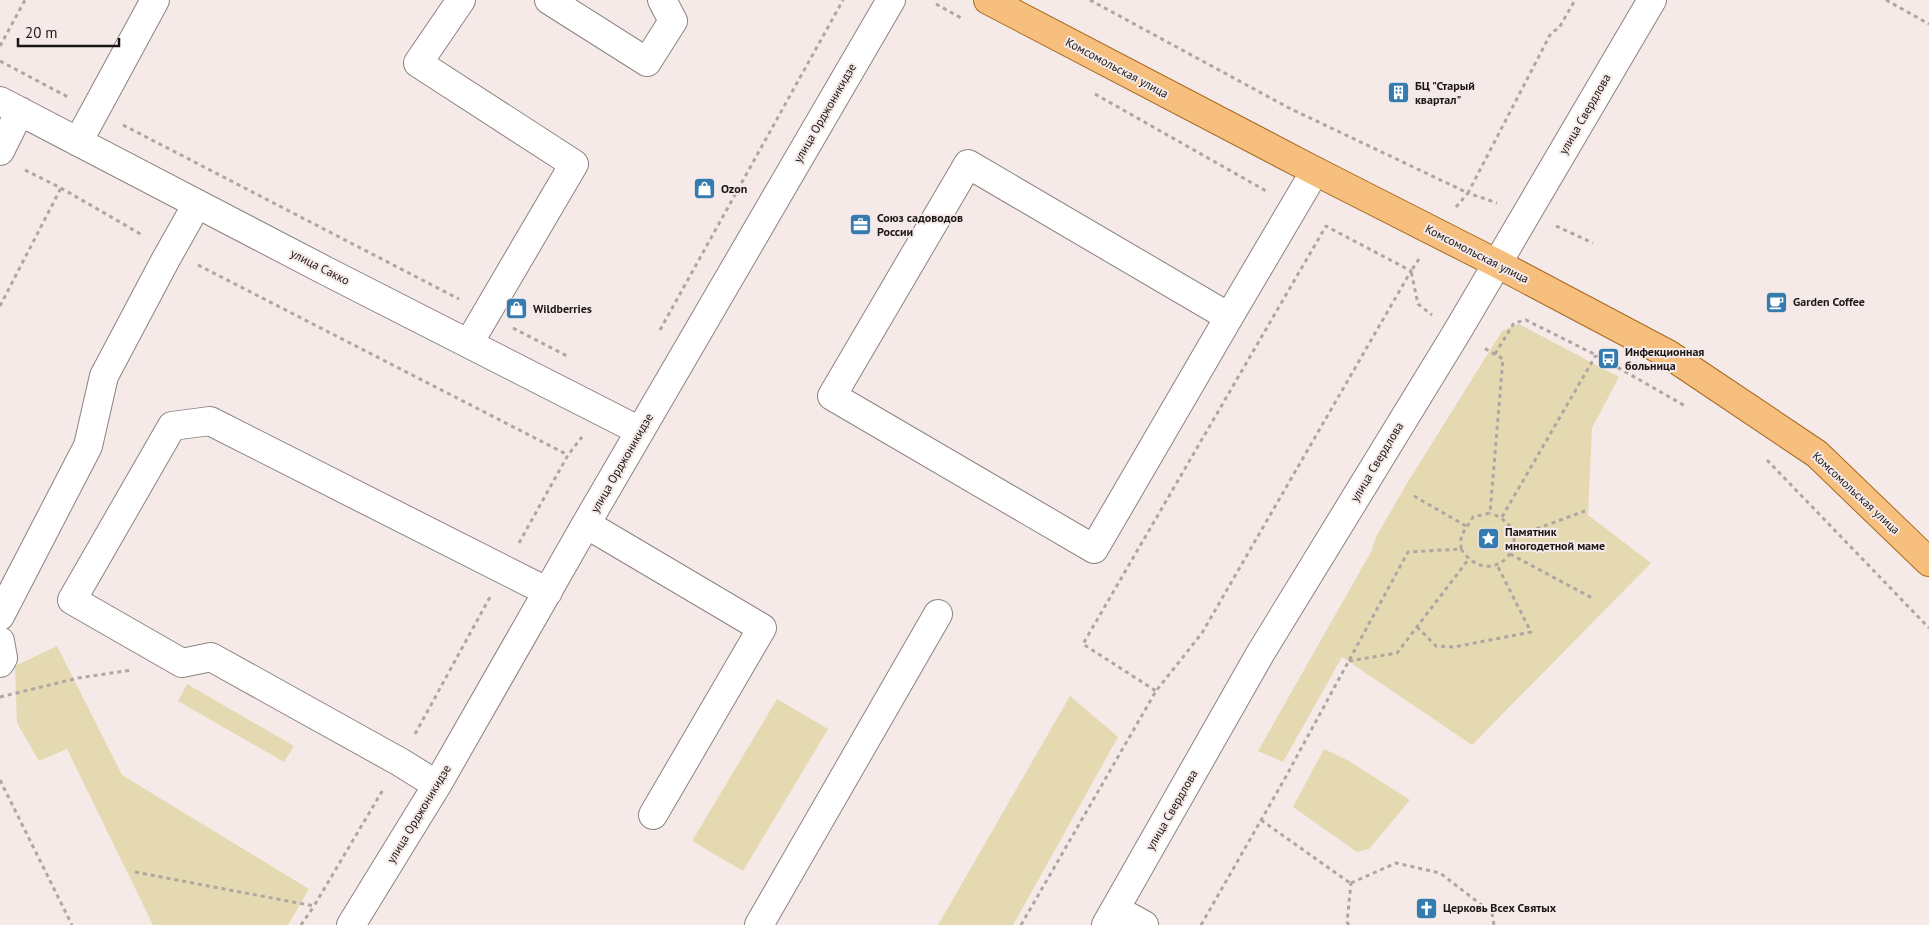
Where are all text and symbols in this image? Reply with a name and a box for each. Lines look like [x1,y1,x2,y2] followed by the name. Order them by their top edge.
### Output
[18,15,119,47] scale bar
[25,23,58,42] text: 20 m
[1063,34,1171,101] street label: Комсомольская улица
[790,60,859,165] street label: улица Орджоникидзе
[1555,71,1614,157] street label: улица Свердлова
[1415,78,1475,107] place label: БЦ "Старый квартал"
[1387,81,1411,105] building icon: БЦ "Старый квартал"
[693,177,717,201] shop icon: Ozon
[721,181,747,196] place label: Ozon
[877,210,963,239] place label: Союз садоводов России
[849,213,873,237] office icon: Союз садоводов России
[1423,221,1532,286] street label: Комсомольская улица
[288,245,352,288] street label: улица Сакко
[1765,290,1789,314] cafe icon: Garden Coffee
[1793,294,1865,309] place label: Garden Coffee
[505,297,529,321] shop icon: Wildberries
[533,301,592,316] place label: Wildberries
[1625,344,1704,373] place label: Инфекционная больница
[1597,347,1621,371] bus stop icon: Инфекционная больница
[587,410,656,515] street label: улица Орджоникидзе
[1347,419,1406,504] street label: улица Свердлова
[1809,448,1903,537] street label: Комсомольская улица
[1505,524,1605,553] place label: Памятник многодетной маме
[1477,527,1501,551] place icon: Памятник многодетной маме
[383,762,454,866] street label: улица Орджоникидзе
[1142,767,1201,853] street label: улица Свердлова
[1415,896,1439,920] church icon: Церковь Всех Святых
[1443,900,1557,915] place label: Церковь Всех Святых

